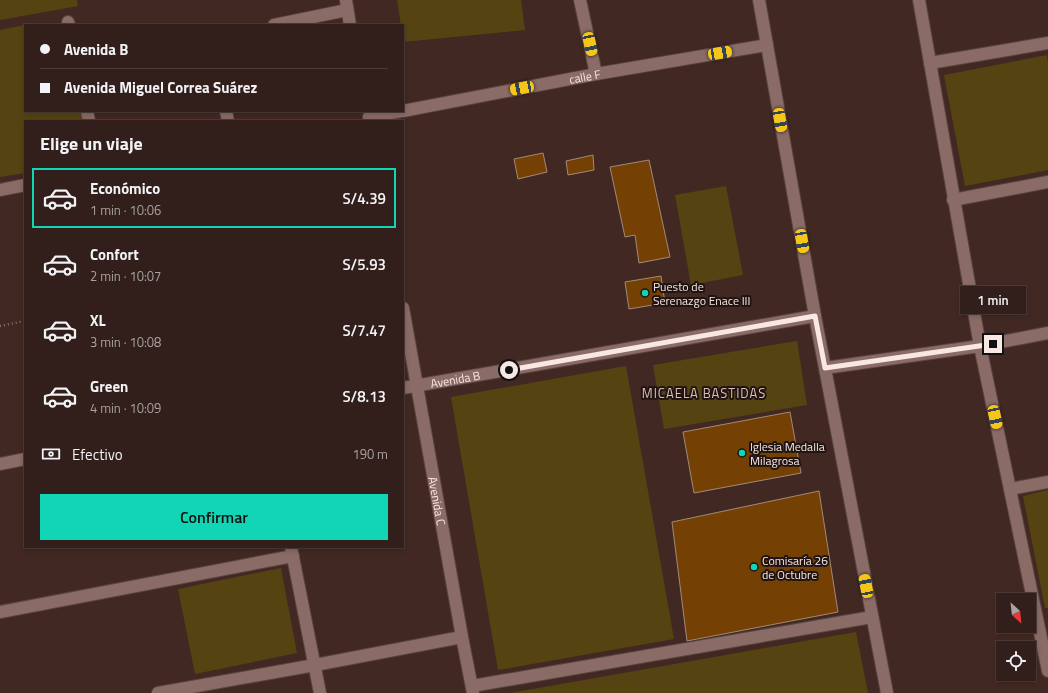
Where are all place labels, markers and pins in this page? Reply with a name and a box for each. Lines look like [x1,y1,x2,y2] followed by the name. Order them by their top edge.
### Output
[653,277,751,310] place label: Puesto de Serenazgo Enace III
[640,288,650,298] marker: Puesto de Serenazgo Enace III
[750,437,825,470] place label: Iglesia Medalla Milagrosa
[737,448,747,458] marker: Iglesia Medalla Milagrosa
[762,551,828,584] place label: Comisaría 26 de Octubre
[749,562,759,572] marker: Comisaría 26 de Octubre

